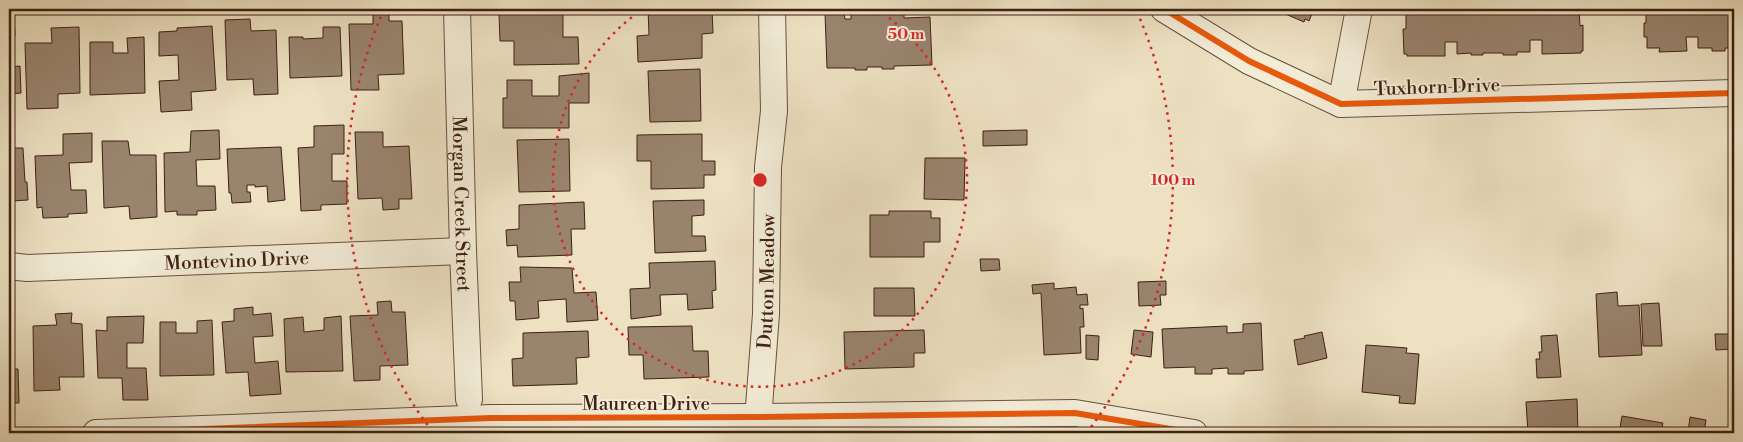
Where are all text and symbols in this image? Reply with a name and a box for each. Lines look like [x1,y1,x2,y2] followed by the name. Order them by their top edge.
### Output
[888,25,924,44] text: 50 m
[1373,73,1501,101] street label: Tuxhorn Drive
[447,116,476,293] street label: Morgan Creek Street
[751,171,769,189] centre of rings
[1151,171,1196,190] text: 100 m
[752,213,780,350] street label: Dutton Meadow
[164,246,310,276] street label: Montevino Drive
[582,392,710,416] street label: Maureen Drive

